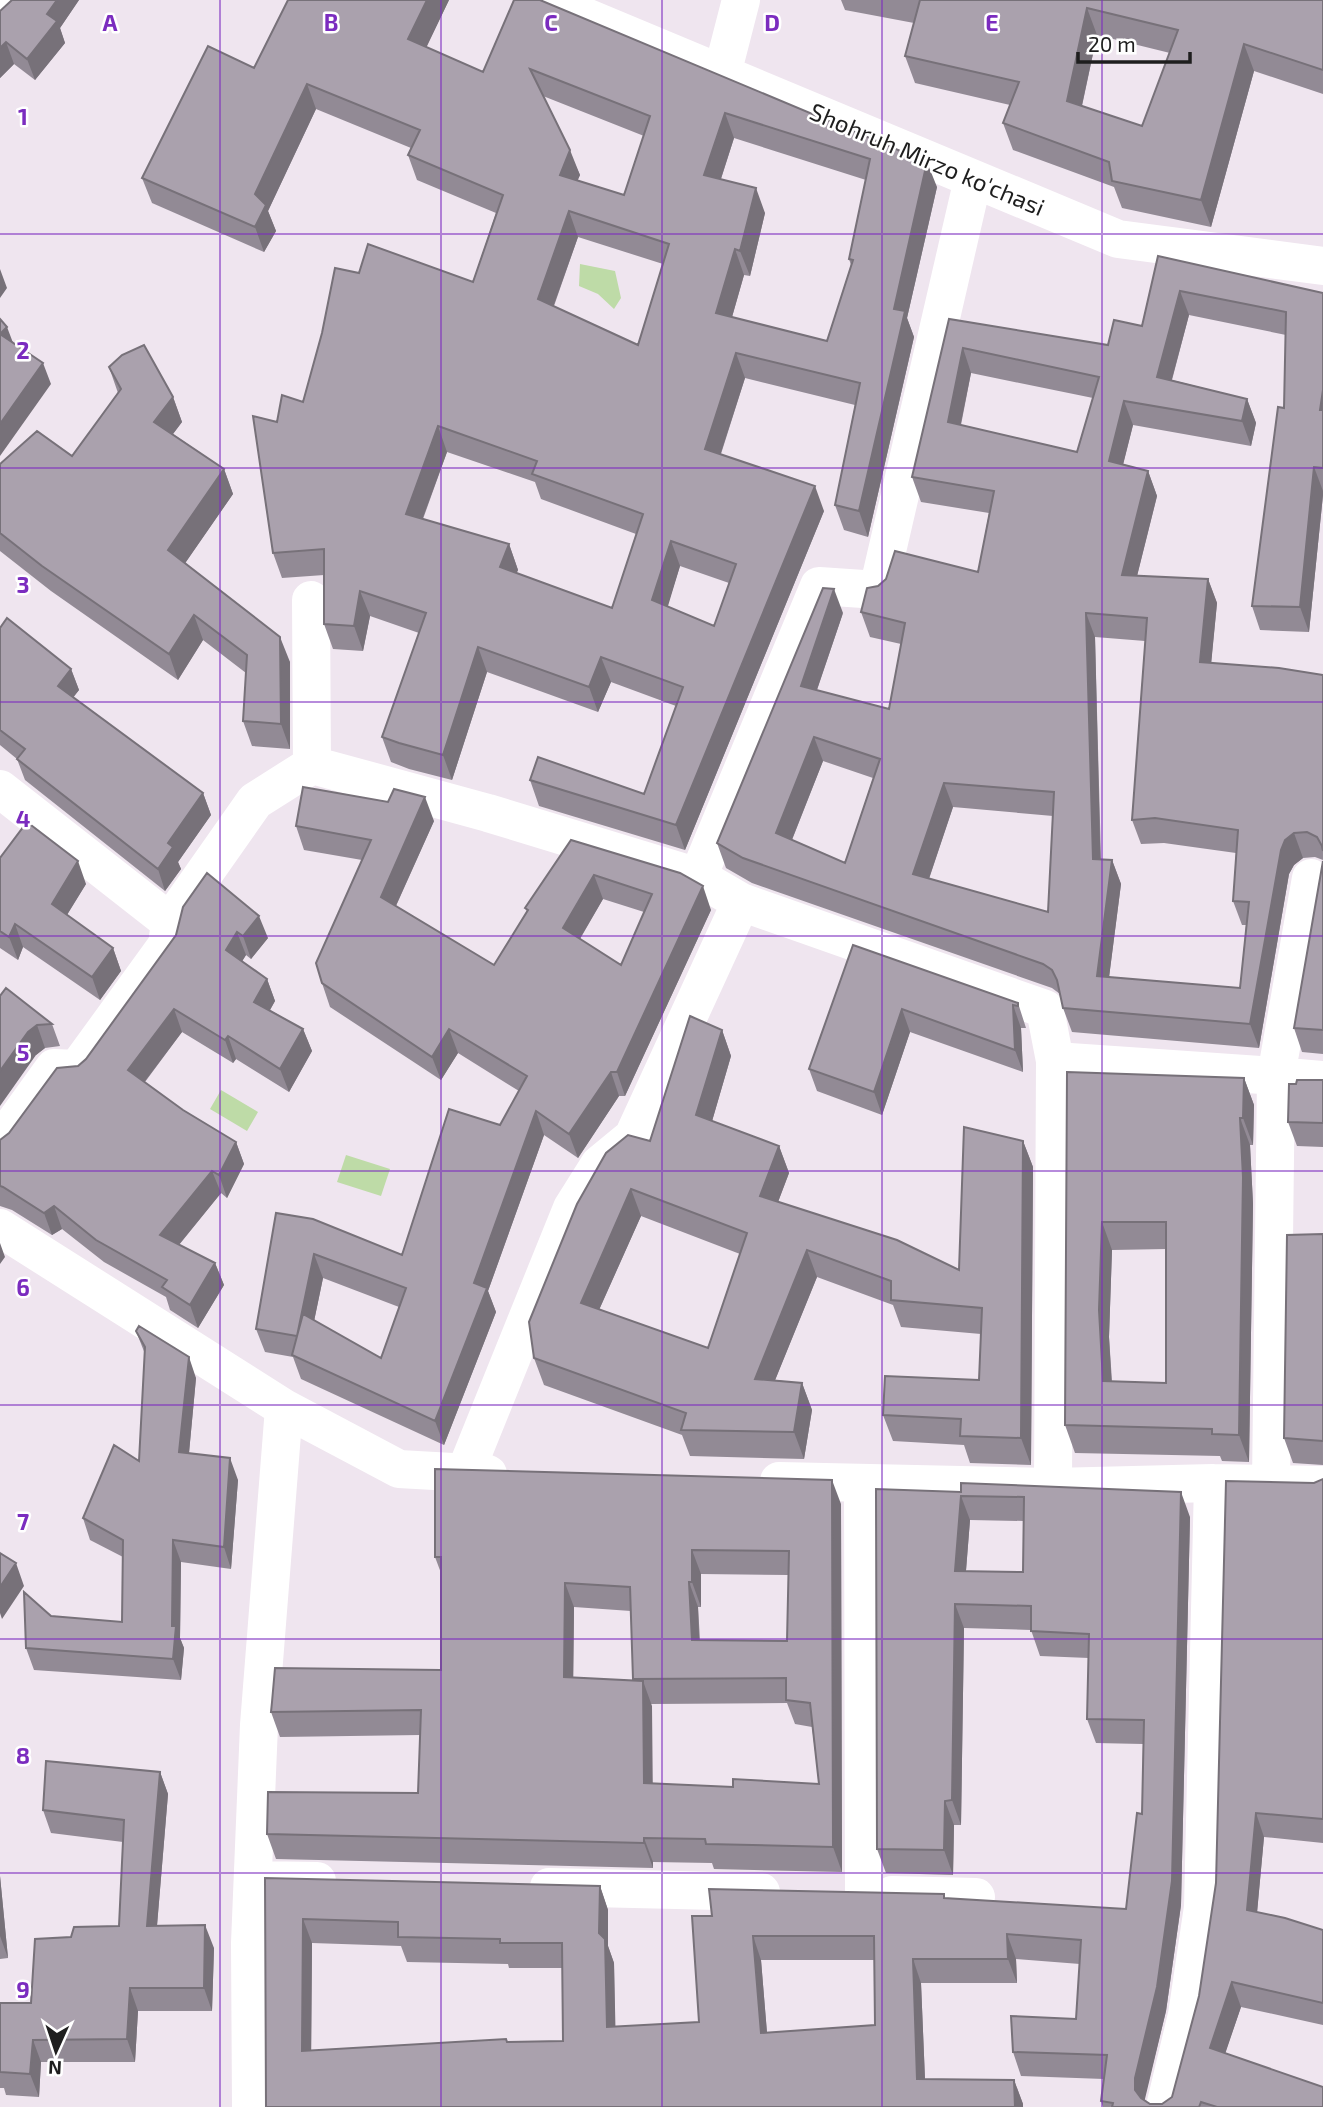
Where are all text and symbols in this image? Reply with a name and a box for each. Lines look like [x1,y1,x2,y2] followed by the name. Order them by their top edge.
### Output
[102,8,118,36] text: A
[324,8,338,36] text: B
[544,8,558,36] text: C
[764,8,780,36] text: D
[985,8,999,36] text: E
[1078,21,1190,65] scale bar
[1088,31,1136,56] text: 20 m
[806,96,1049,221] street label: Shohruh Mirzo ko'chasi
[18,102,28,130] text: 1
[16,336,30,364] text: 2
[16,570,30,598] text: 3
[16,804,30,832] text: 4
[17,1038,29,1066] text: 5
[16,1273,30,1301] text: 6
[17,1507,29,1535] text: 7
[16,1741,30,1769] text: 8
[16,1975,30,2003] text: 9
[21,2016,91,2086] north arrow
[48,2057,63,2080] text: N

